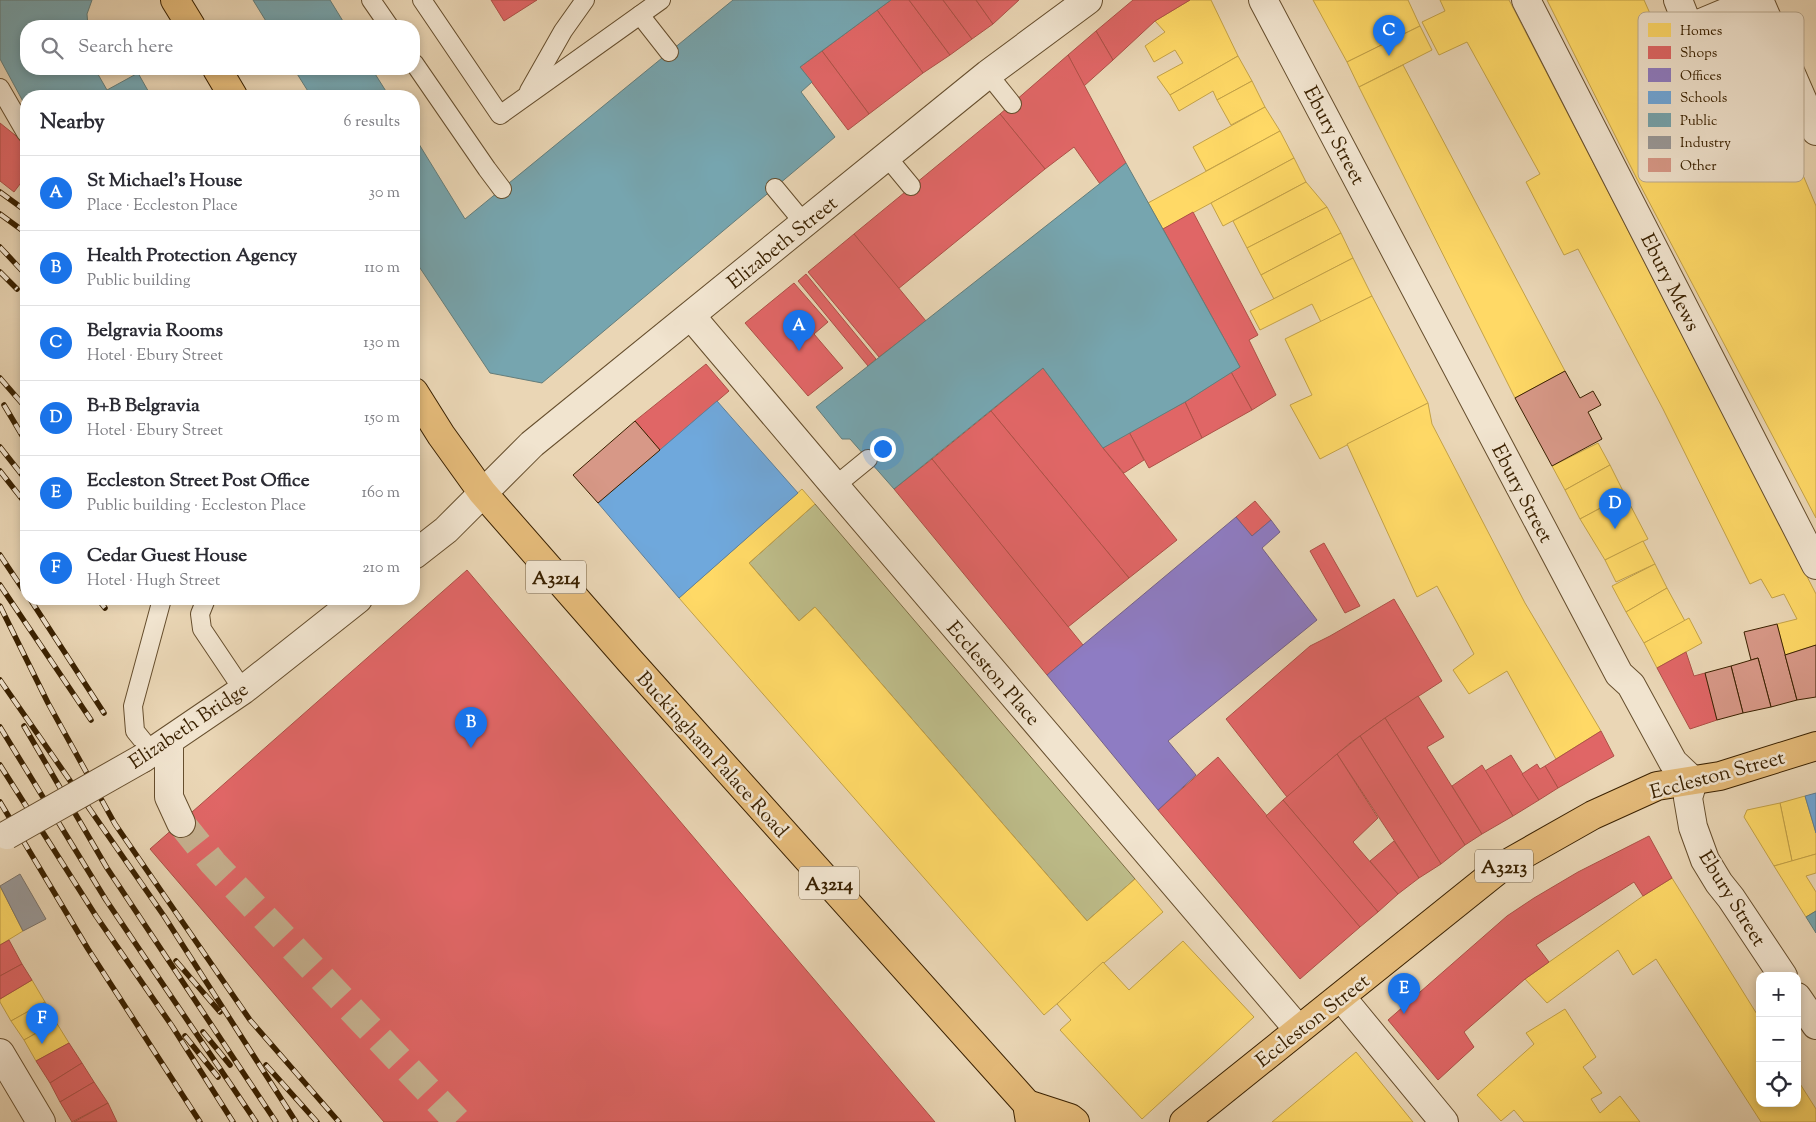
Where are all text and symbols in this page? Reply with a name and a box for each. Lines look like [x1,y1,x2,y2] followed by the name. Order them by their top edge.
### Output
[1638,12,1804,182] legend
[1373,15,1405,56] pin: C
[20,20,420,75] search box
[1680,22,1722,42] text: Homes
[38,34,66,62] icon: search
[78,34,173,61] text: Search here
[1680,44,1717,64] text: Shops
[1680,67,1722,87] text: Offices
[1295,82,1371,191] street label: Ebury Street
[1680,89,1727,109] text: Schools
[40,108,105,138] text: Nearby
[344,111,400,134] text: 6 results
[1680,112,1717,132] text: Public
[1680,134,1731,154] text: Industry
[1680,157,1717,177] text: Other
[87,168,242,195] text: St Michael's House
[50,182,63,205] text: A
[369,182,400,205] text: 30 m
[722,190,845,298] street label: Elizabeth Street
[87,195,238,218] text: Place · Eccleston Place
[1632,229,1706,337] street label: Ebury Mews
[87,243,297,270] text: Health Protection Agency
[51,257,61,280] text: B
[364,257,400,280] text: 110 m
[87,270,191,293] text: Public building
[783,310,815,351] pin: A
[87,318,223,345] text: Belgravia Rooms
[50,332,62,355] text: C
[363,332,400,355] text: 130 m
[87,345,223,368] text: Hotel · Ebury Street
[87,393,200,420] text: B+B Belgravia
[50,407,62,430] text: D
[364,407,400,430] text: 150 m
[87,420,223,443] text: Hotel · Ebury Street
[870,436,896,462] your location
[1483,440,1559,549] street label: Ebury Street
[87,468,310,495] text: Eccleston Street Post Office
[51,482,61,505] text: E
[362,482,400,505] text: 160 m
[1599,488,1631,529] pin: D
[87,495,306,518] text: Public building · Eccleston Place
[87,543,247,570] text: Cedar Guest House
[52,557,60,580] text: F
[362,557,400,580] text: 210 m
[526,560,586,594] road number: A3214
[87,570,220,593] text: Hotel · Hugh Street
[938,616,1046,733] street label: Eccleston Place
[628,666,794,845] street label: Buckingham Palace Road
[124,676,255,778] street label: Elizabeth Bridge
[455,707,487,748] pin: B
[1647,744,1788,808] street label: Eccleston Street
[1690,846,1772,953] street label: Ebury Street
[1475,849,1533,882] road number: A3213
[799,866,859,900] road number: A3214
[1250,968,1377,1076] street label: Eccleston Street
[1756,972,1801,1107] map controls
[1756,972,1801,1017] button: +
[1388,973,1420,1014] pin: E
[26,1003,58,1044] pin: F
[1756,1017,1801,1062] button: −
[1756,1062,1801,1107] button: locate

